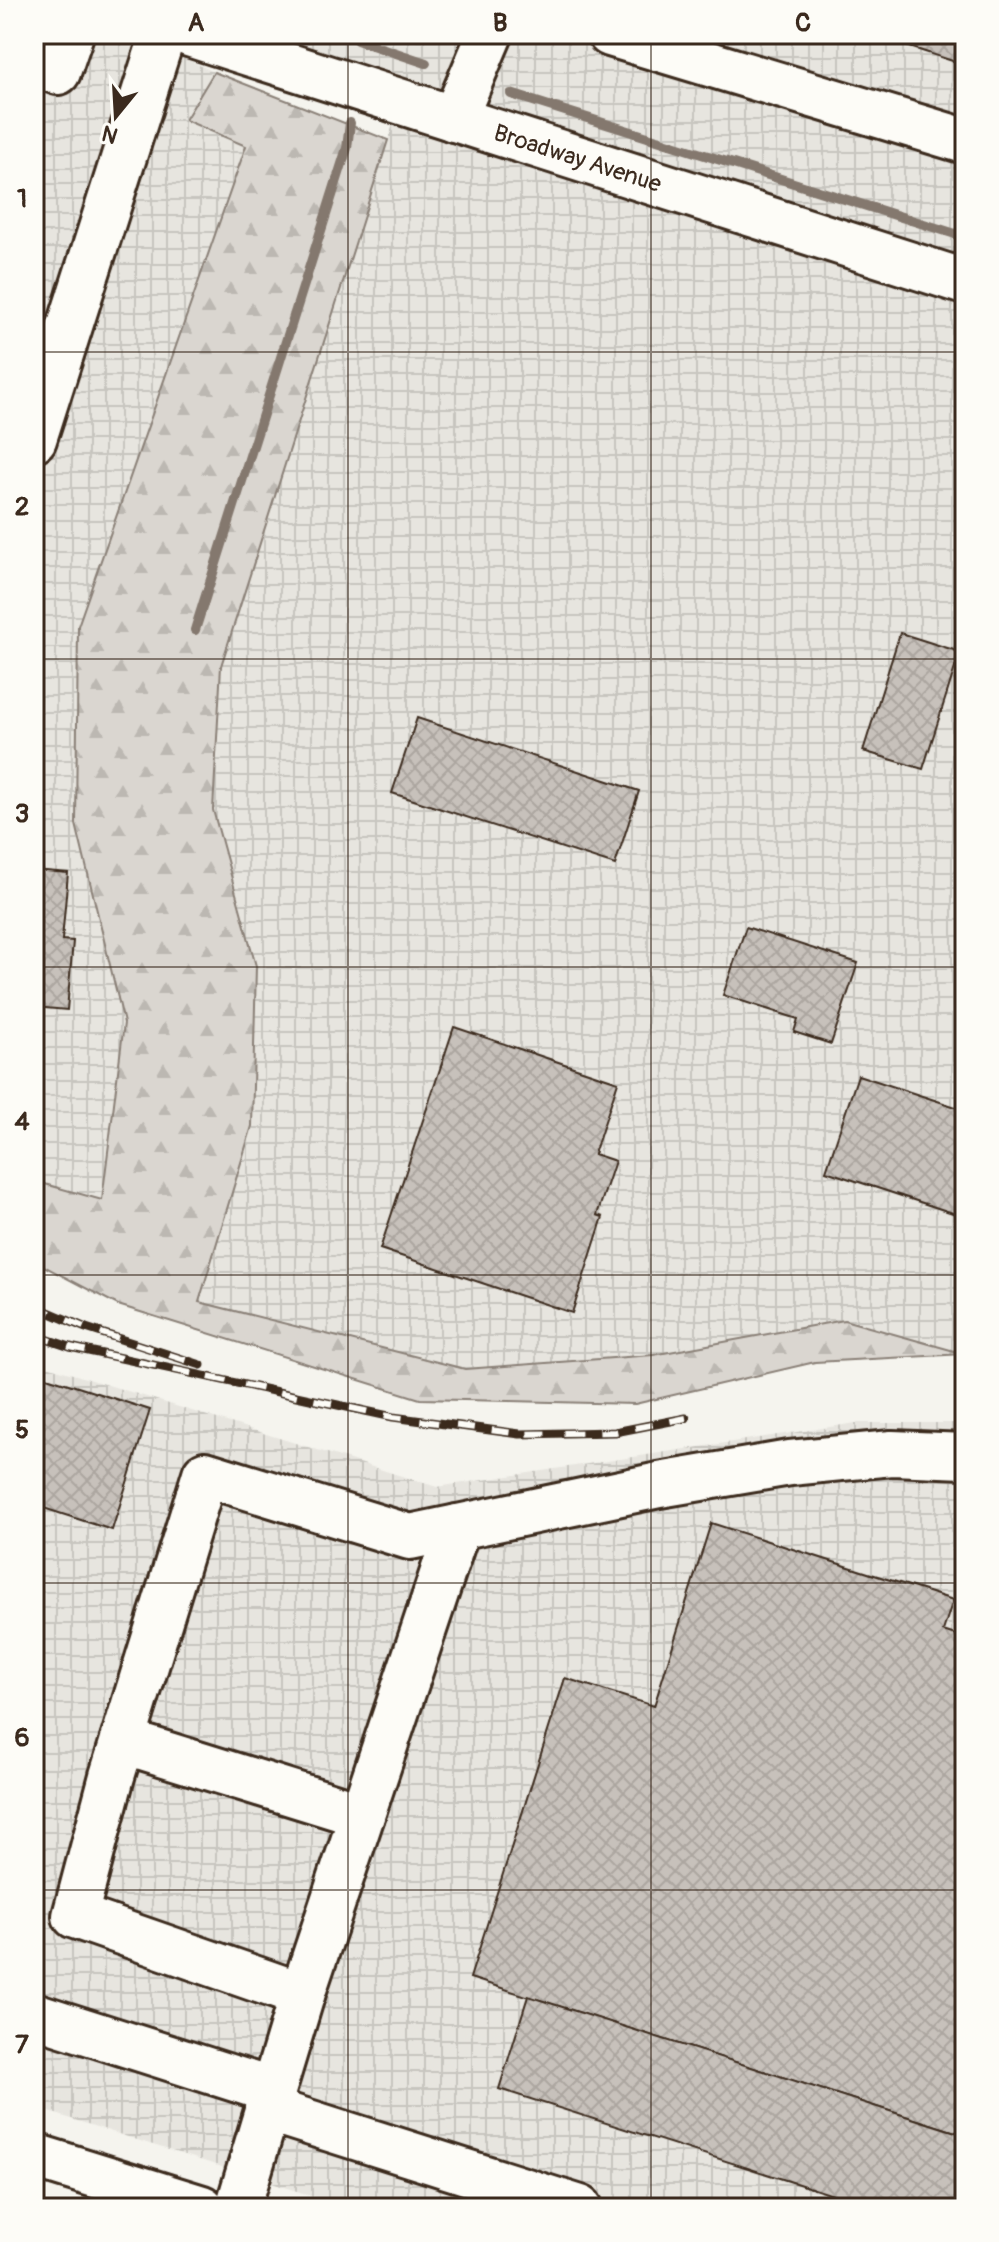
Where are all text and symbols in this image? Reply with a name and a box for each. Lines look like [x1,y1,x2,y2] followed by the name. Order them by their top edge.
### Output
[188,7,205,39] text: A
[493,7,507,39] text: B
[795,7,811,39] text: C
[76,76,156,156] north arrow
[99,118,122,150] text: N
[490,118,665,199] street label: Broadway Avenue
[17,183,27,215] text: 1
[15,491,29,523] text: 2
[15,798,29,830] text: 3
[14,1106,30,1138] text: 4
[15,1414,29,1446] text: 5
[14,1722,30,1754] text: 6
[15,2029,29,2061] text: 7

